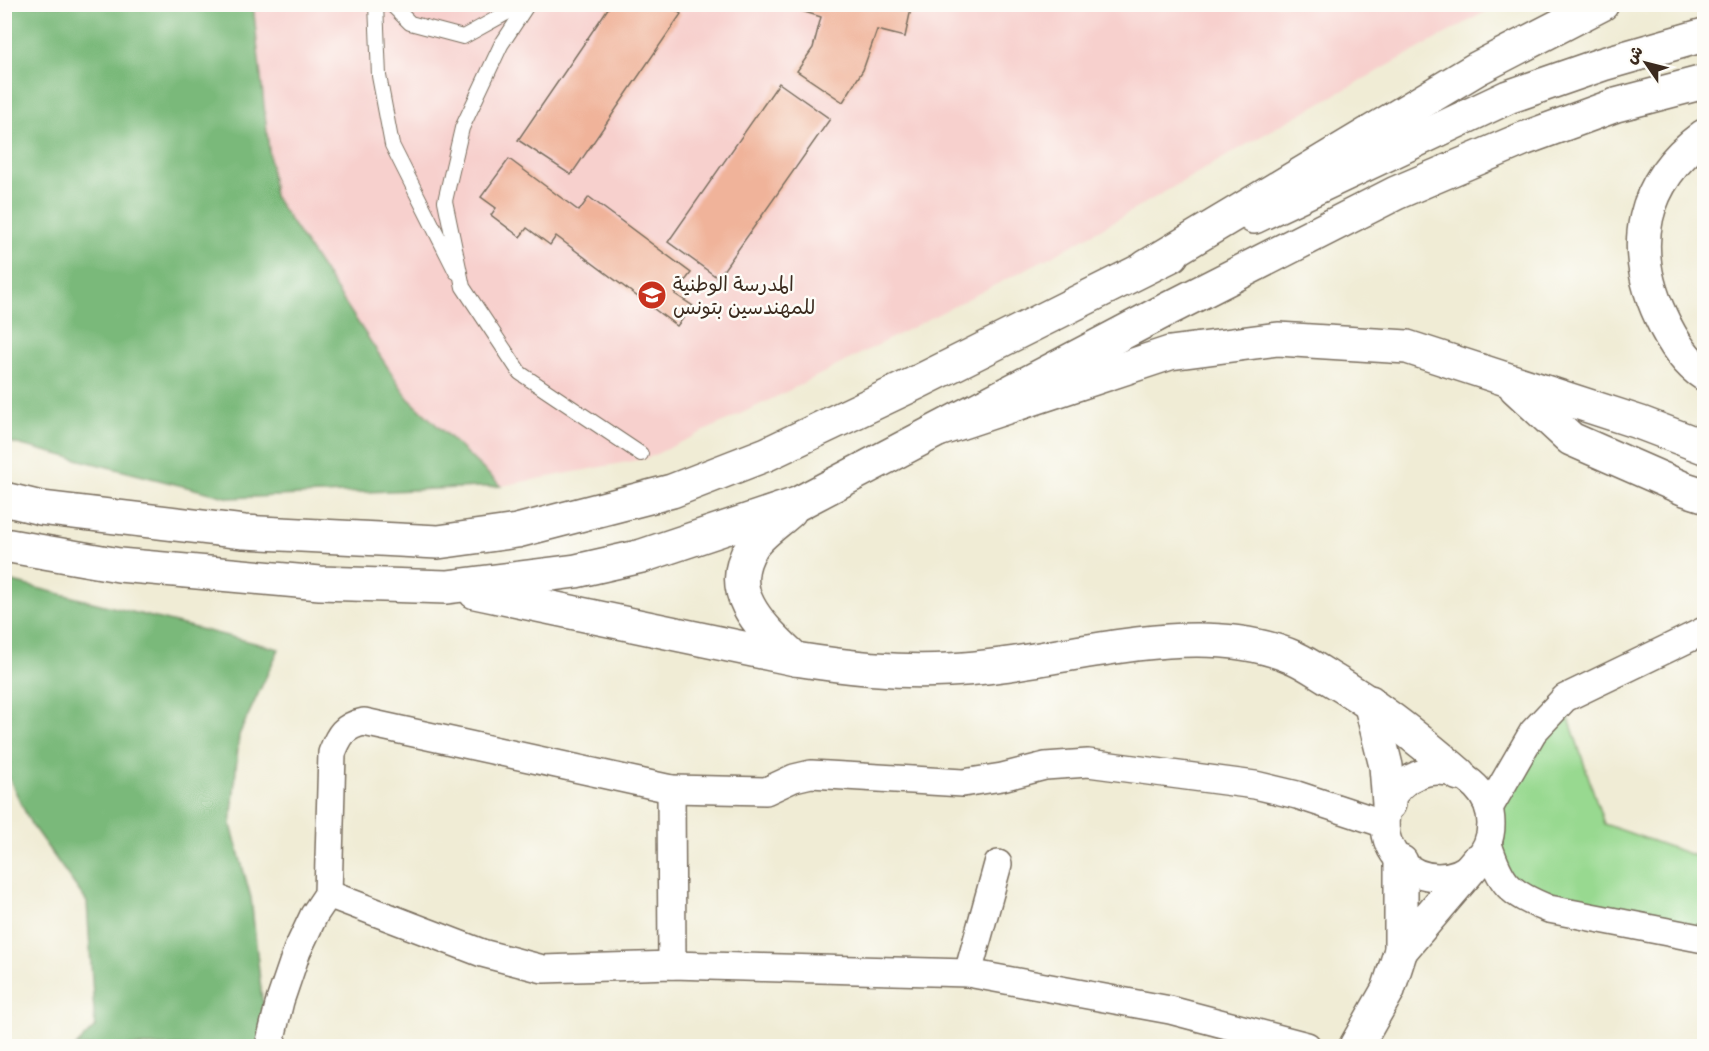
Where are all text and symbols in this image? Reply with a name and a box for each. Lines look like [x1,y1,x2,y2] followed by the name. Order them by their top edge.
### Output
[1616,33,1676,93] north arrow
[1617,39,1651,70] text: ش
[673,267,815,325] place label: المدرسة الوطنية للمهندسين بتونس
[636,279,668,311] school or university icon: المدرسة الوطنية للمهندسين بتونس

